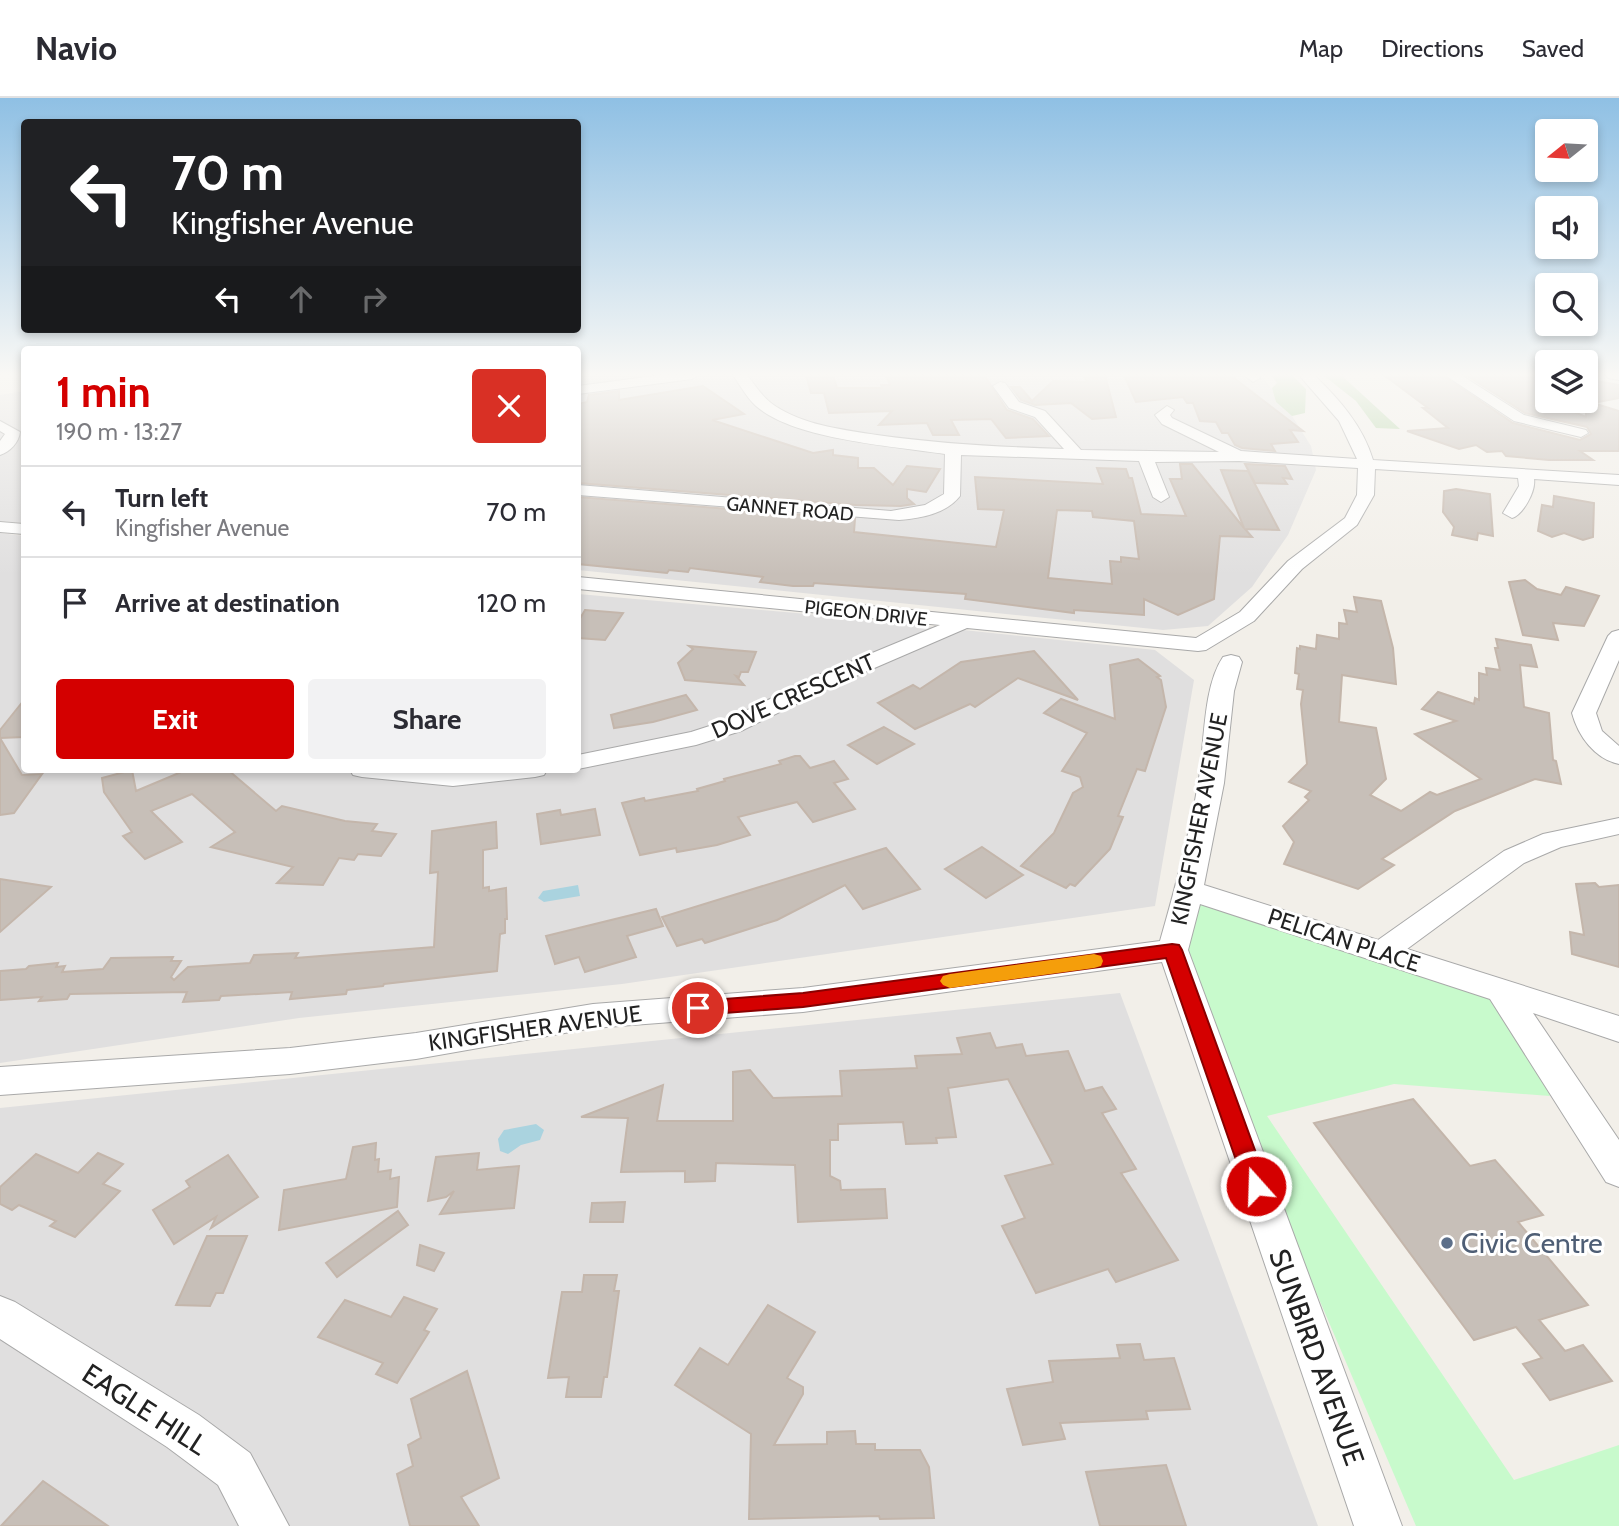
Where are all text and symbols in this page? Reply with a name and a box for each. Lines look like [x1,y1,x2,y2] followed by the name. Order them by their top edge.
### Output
[35,28,117,68] text: Navio
[1299,34,1343,63] text: Map
[1381,34,1484,63] text: Directions
[1522,34,1584,63] text: Saved
[1535,119,1598,182] north arrow
[1535,119,1598,413] map controls
[171,143,284,202] text: 70 m
[56,147,147,238] icon: left
[1535,196,1598,259] button: sound
[171,203,414,242] text: Kingfisher Avenue
[1535,273,1598,336] button: search
[209,280,247,318] icon: left
[282,280,320,318] icon: ahead
[355,280,393,318] icon: right
[1535,350,1598,413] button: layers
[56,366,151,418] text: 1 min
[472,369,546,443] button: close
[56,418,182,446] text: 190 m · 13:27
[115,482,208,514] text: Turn left
[725,492,855,526] street label: GANNET ROAD
[56,493,94,531] icon: left
[486,496,546,528] text: 70 m
[115,514,289,542] text: Kingfisher Avenue
[56,584,94,622] icon: arrive
[115,587,340,619] text: Arrive at destination
[477,587,546,619] text: 120 m
[803,595,929,631] street label: PIGEON DRIVE
[707,647,879,745] street label: DOVE CRESCENT
[56,679,294,759] button: Exit
[308,679,546,759] button: Share
[1165,711,1233,927] street label: KINGFISHER AVENUE
[1264,902,1424,978] street label: PELICAN PLACE
[668,978,728,1038] pin
[679,989,717,1027] icon: arrive
[426,999,644,1057] street label: KINGFISHER AVENUE
[1219,1149,1293,1223] position arrow
[1461,1226,1603,1260] place label: Civic Centre
[1439,1235,1455,1251] marker: Civic Centre
[1262,1244,1372,1470] street label: SUNBIRD AVENUE
[76,1356,214,1462] street label: EAGLE HILL

